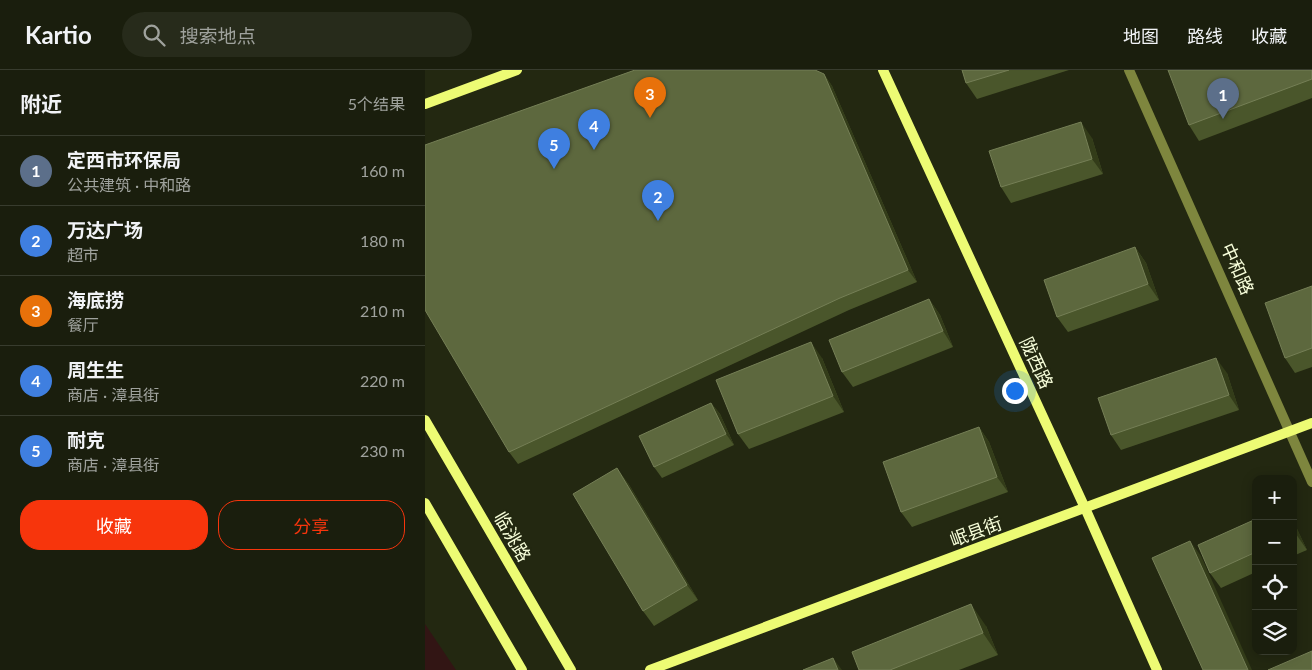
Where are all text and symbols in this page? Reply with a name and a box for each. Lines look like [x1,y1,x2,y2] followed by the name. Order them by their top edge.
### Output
[122,12,472,57] search box
[25,20,92,49] text: Kartio
[140,21,168,49] icon: search
[180,24,256,47] text: 搜索地点
[1123,25,1159,47] text: 地图
[1187,25,1223,47] text: 路线
[1251,25,1287,47] text: 收藏
[634,77,666,118] pin: 3
[1207,78,1239,119] pin: 1
[20,91,62,116] text: 附近
[348,94,405,113] text: 5个结果
[578,109,610,150] pin: 4
[538,128,570,169] pin: 5
[67,148,181,171] text: 定西市环保局
[31,161,41,180] text: 1
[360,161,405,180] text: 160 m
[67,175,191,194] text: 公共建筑 · 中和路
[642,180,674,221] pin: 2
[67,218,143,241] text: 万达广场
[31,231,41,250] text: 2
[360,231,405,250] text: 180 m
[1217,239,1259,298] street label: 中和路
[67,245,99,264] text: 超市
[67,288,124,311] text: 海底捞
[31,301,41,320] text: 3
[360,301,405,320] text: 210 m
[67,315,99,334] text: 餐厅
[1016,333,1058,392] street label: 陇西路
[67,358,124,381] text: 周生生
[31,371,41,390] text: 4
[360,371,405,390] text: 220 m
[1002,378,1028,404] your location
[67,385,159,404] text: 商店 · 漳县街
[67,428,105,451] text: 耐克
[31,441,41,460] text: 5
[360,441,405,460] text: 230 m
[67,455,159,474] text: 商店 · 漳县街
[1252,475,1297,655] map controls
[1252,475,1297,520] button: +
[20,500,208,550] button: 收藏
[218,500,405,550] button: 分享
[490,508,536,565] street label: 临洮路
[947,511,1005,551] street label: 岷县街
[1252,520,1297,565] button: −
[1252,565,1297,610] button: locate
[1252,610,1297,655] button: layers

